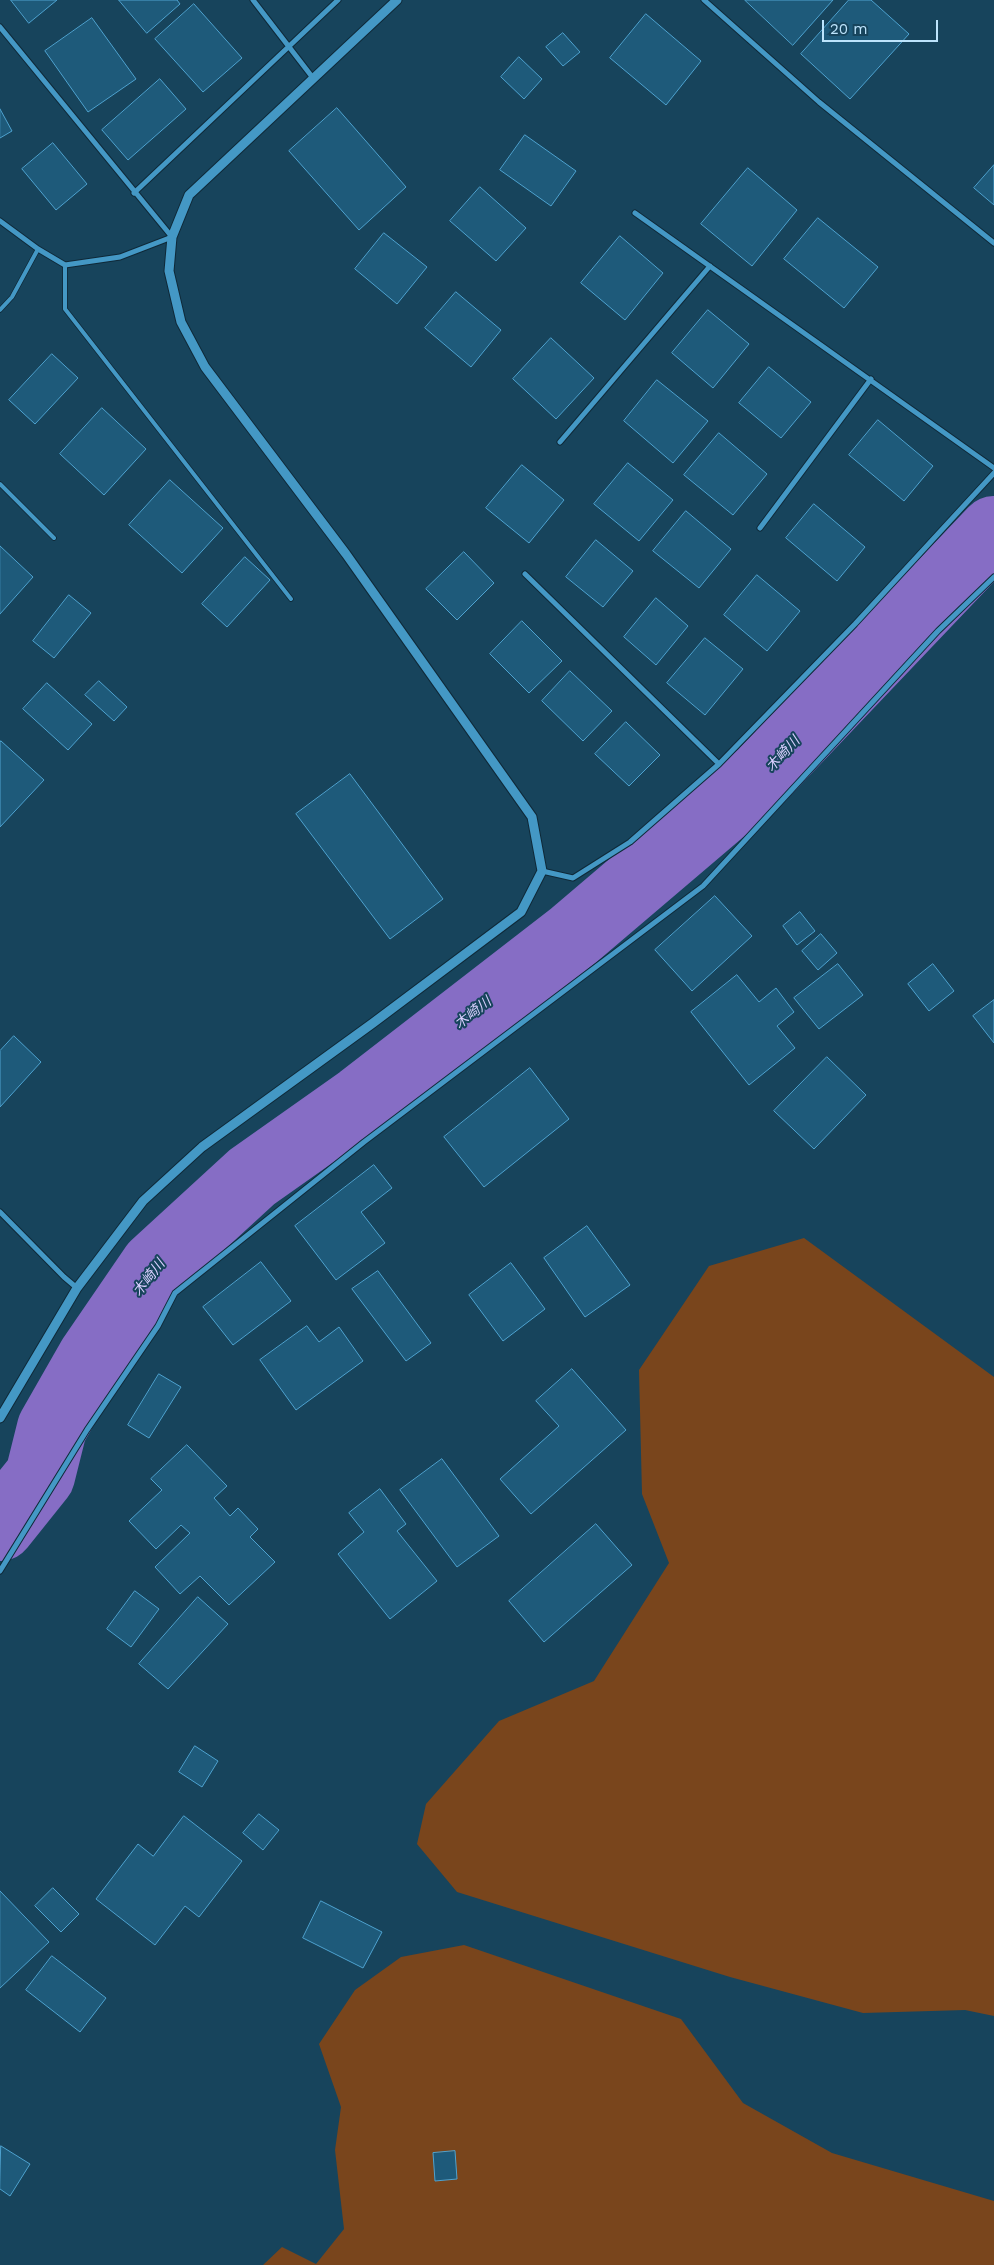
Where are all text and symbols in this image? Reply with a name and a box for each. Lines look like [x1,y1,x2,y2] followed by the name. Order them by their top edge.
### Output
[824,10,940,42] scale bar
[830,20,868,38] text: 20 m
[763,733,803,775] water label: 木崎川
[451,993,495,1033] water label: 木崎川
[129,1256,169,1300] water label: 木崎川

